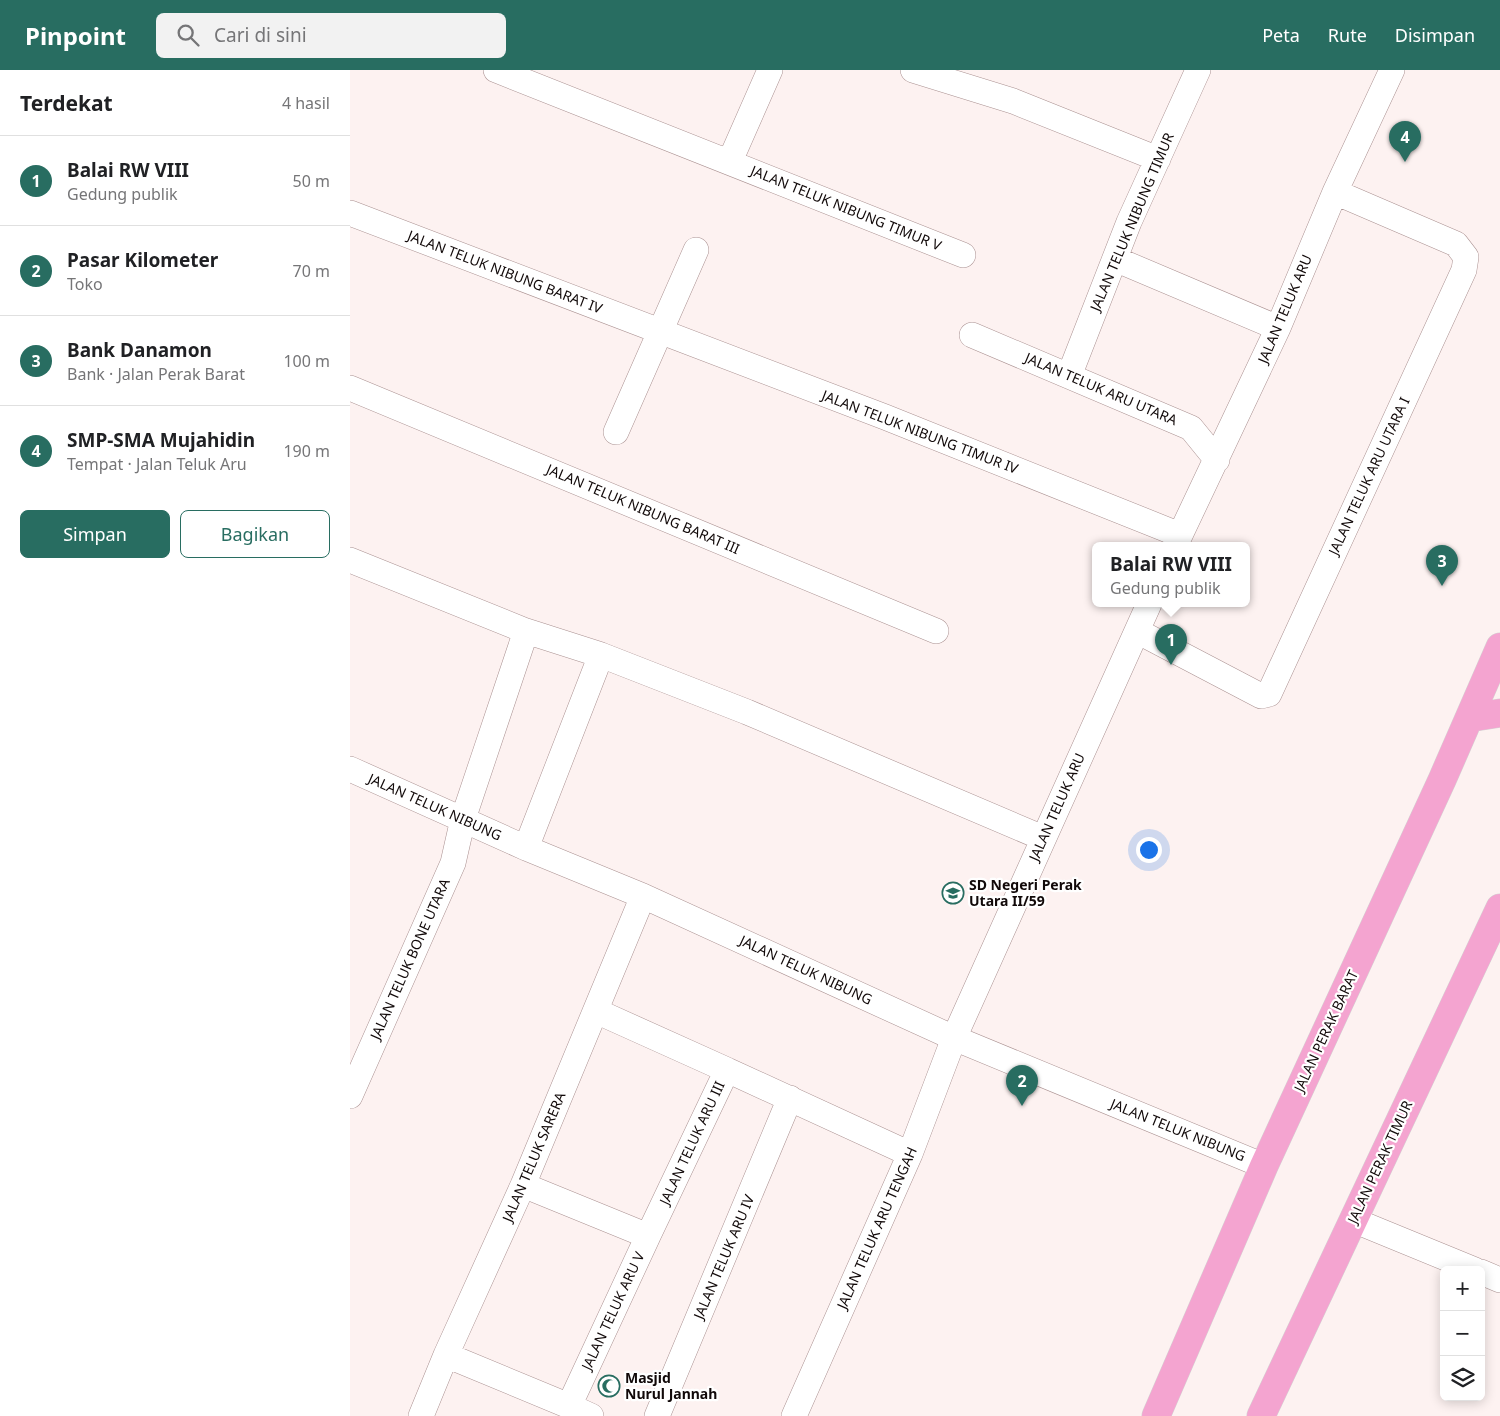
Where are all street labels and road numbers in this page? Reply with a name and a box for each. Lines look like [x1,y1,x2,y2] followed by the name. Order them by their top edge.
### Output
[1085,129,1178,316] street label: JALAN TELUK NIBUNG TIMUR
[746,160,945,255] street label: JALAN TELUK NIBUNG TIMUR V
[403,225,606,318] street label: JALAN TELUK NIBUNG BARAT IV
[1252,251,1316,368] street label: JALAN TELUK ARU
[1020,347,1180,429] street label: JALAN TELUK ARU UTARA
[817,385,1022,478] street label: JALAN TELUK NIBUNG TIMUR IV
[1323,394,1414,560] street label: JALAN TELUK ARU UTARA I
[542,458,743,558] street label: JALAN TELUK NIBUNG BARAT III
[1023,750,1089,866] street label: JALAN TELUK ARU
[364,768,505,845] street label: JALAN TELUK NIBUNG
[365,875,454,1044] street label: JALAN TELUK BONE UTARA
[735,930,876,1009] street label: JALAN TELUK NIBUNG
[1288,967,1362,1096] street label: JALAN PERAK BARAT
[654,1078,729,1210] street label: JALAN TELUK ARU III
[497,1089,570,1227] street label: JALAN TELUK SARERA
[1106,1093,1249,1165] street label: JALAN TELUK NIBUNG
[1342,1097,1417,1228] street label: JALAN PERAK TIMUR
[831,1144,921,1314] street label: JALAN TELUK ARU TENGAH
[688,1191,759,1324] street label: JALAN TELUK ARU IV
[576,1248,649,1375] street label: JALAN TELUK ARU V

